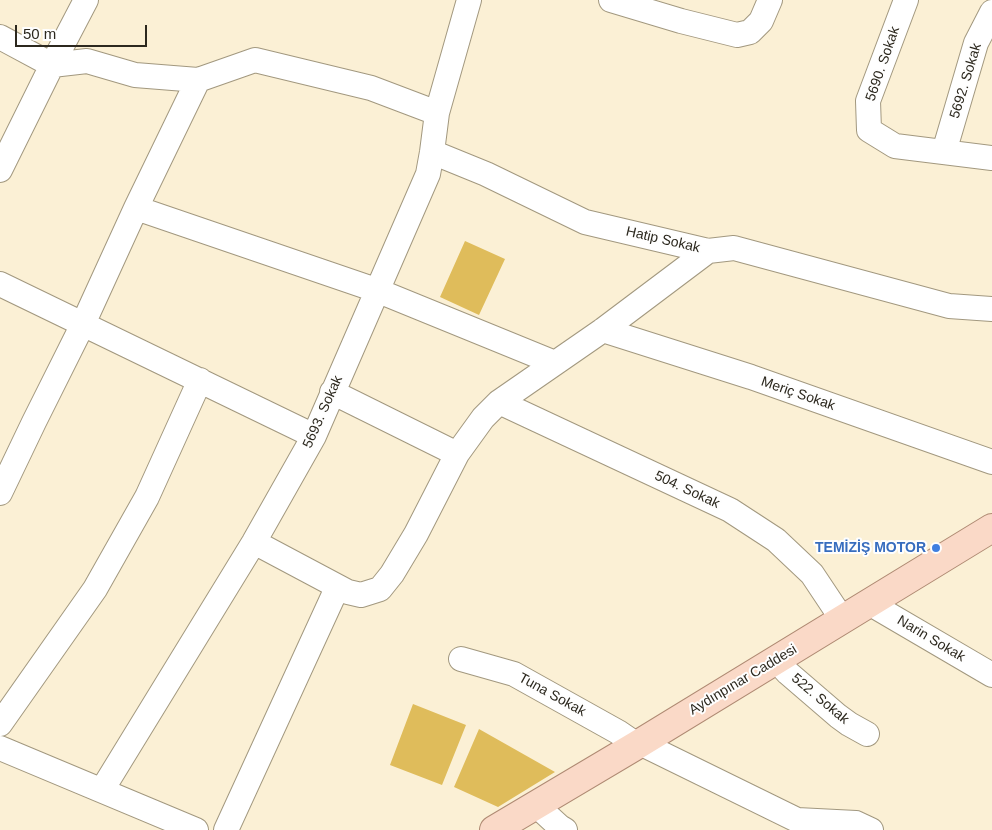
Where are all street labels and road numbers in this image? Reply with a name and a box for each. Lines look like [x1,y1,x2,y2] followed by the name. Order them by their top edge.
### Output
[862,24,904,104] street label: 5690. Sokak
[947,41,985,121] street label: 5692. Sokak
[624,223,702,257] street label: Hatip Sokak
[299,373,347,451] street label: 5693. Sokak
[759,374,837,414] street label: Meriç Sokak
[652,468,722,512] street label: 504. Sokak
[894,612,968,666] street label: Narin Sokak
[686,641,800,719] street label: Aydınpınar Caddesi
[515,670,589,720] street label: Tuna Sokak
[788,670,852,728] street label: 522. Sokak

